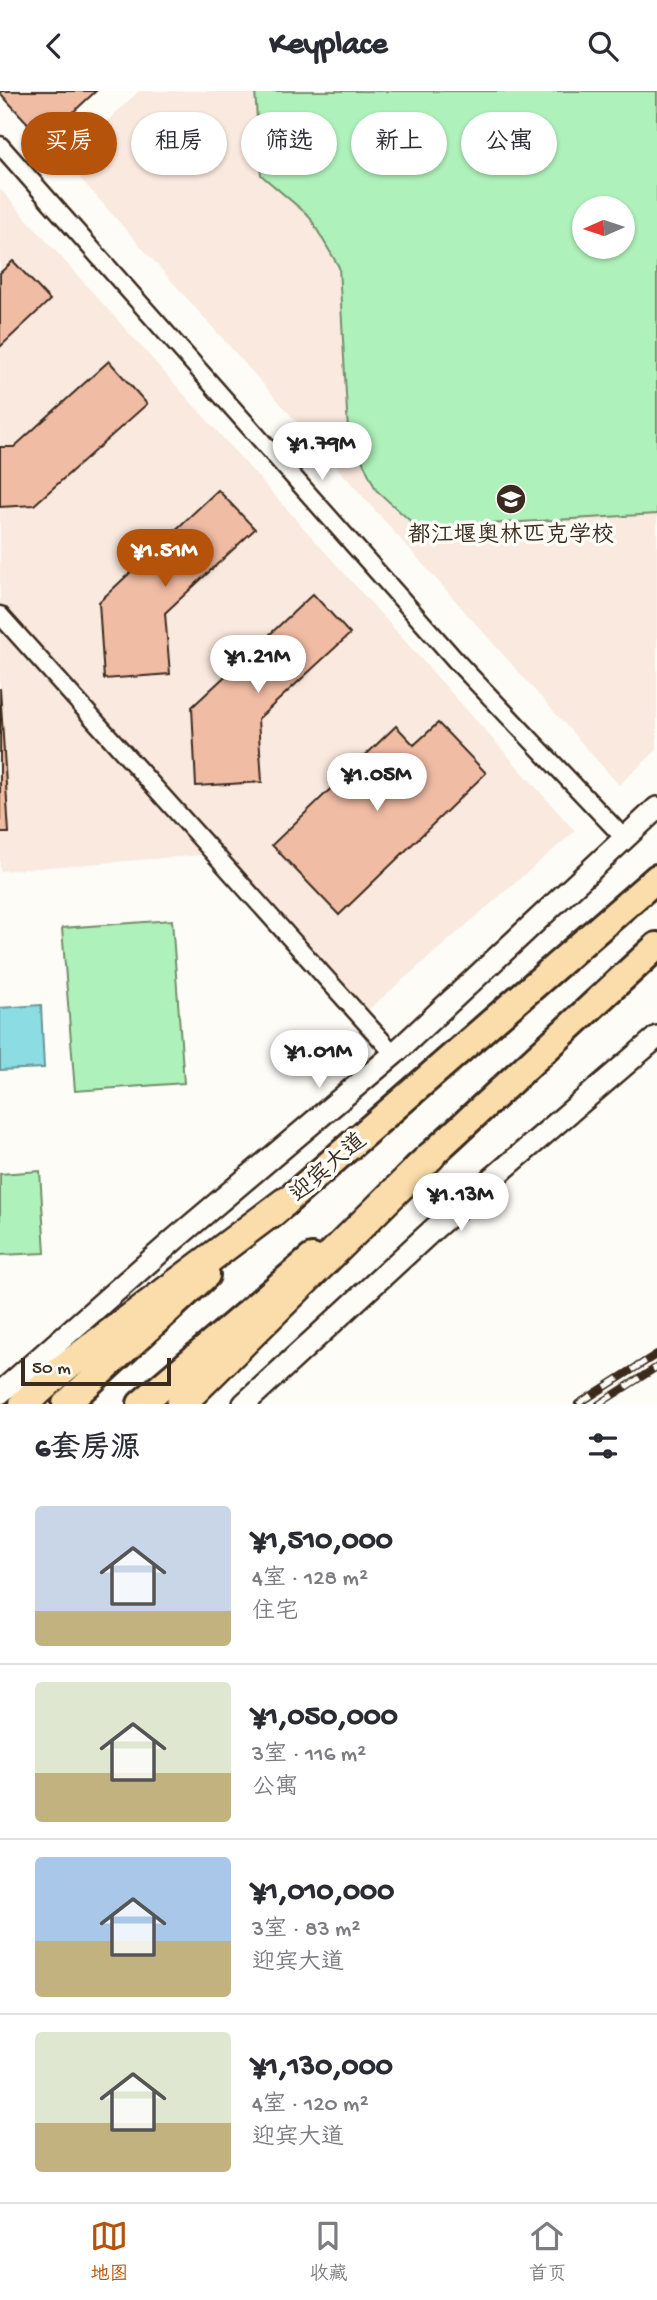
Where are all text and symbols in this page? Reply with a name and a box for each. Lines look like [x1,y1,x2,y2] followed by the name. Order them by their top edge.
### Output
[35,27,73,65] icon: back
[270,27,387,65] text: Keyplace
[584,27,622,65] icon: search
[21,112,117,175] chip: 买房
[131,112,227,175] chip: 租房
[241,112,337,175] chip: 筛选
[351,112,447,175] chip: 新上
[461,112,557,175] chip: 公寓
[572,196,635,259] north arrow
[572,196,635,259] map controls
[265,423,379,482] pin: ¥1.79M
[289,431,355,458] text: ¥1.79M
[494,482,528,516] school or university icon: 都江堰奥林匹克学校
[408,521,615,550] place label: 都江堰奥林匹克学校
[108,529,222,589] pin: ¥1.51M
[133,538,197,565] text: ¥1.51M
[201,635,315,695] pin: ¥1.21M
[226,644,290,671] text: ¥1.21M
[320,753,434,813] pin: ¥1.05M
[343,762,411,789] text: ¥1.05M
[262,1031,376,1090] pin: ¥1.01M
[286,1039,352,1066] text: ¥1.01M
[285,1128,373,1209] street label: 迎宾大道
[404,1173,518,1233] pin: ¥1.13M
[429,1182,493,1209] text: ¥1.13M
[21,1355,172,1387] scale bar
[32,1358,71,1381] text: 50 m
[584,1427,622,1465] icon: filters
[35,1433,140,1468] text: 6套房源
[252,1525,393,1560] text: ¥1,510,000
[91,1534,175,1618] icon: home
[252,1566,368,1593] text: 4室 · 128 m²
[252,1599,298,1626] text: 住宅
[252,1701,398,1736] text: ¥1,050,000
[91,1710,175,1794] icon: home
[252,1742,366,1769] text: 3室 · 116 m²
[252,1775,298,1802] text: 公寓
[252,1876,394,1911] text: ¥1,010,000
[91,1885,175,1969] icon: home
[252,1917,360,1944] text: 3室 · 83 m²
[252,1950,344,1977] text: 迎宾大道
[252,2051,393,2086] text: ¥1,130,000
[91,2060,175,2144] icon: home
[252,2092,369,2119] text: 4室 · 120 m²
[252,2125,344,2152] text: 迎宾大道
[90,2217,129,2287] tab: 地图
[309,2217,348,2287] tab: 收藏
[528,2217,567,2287] tab: 首页

